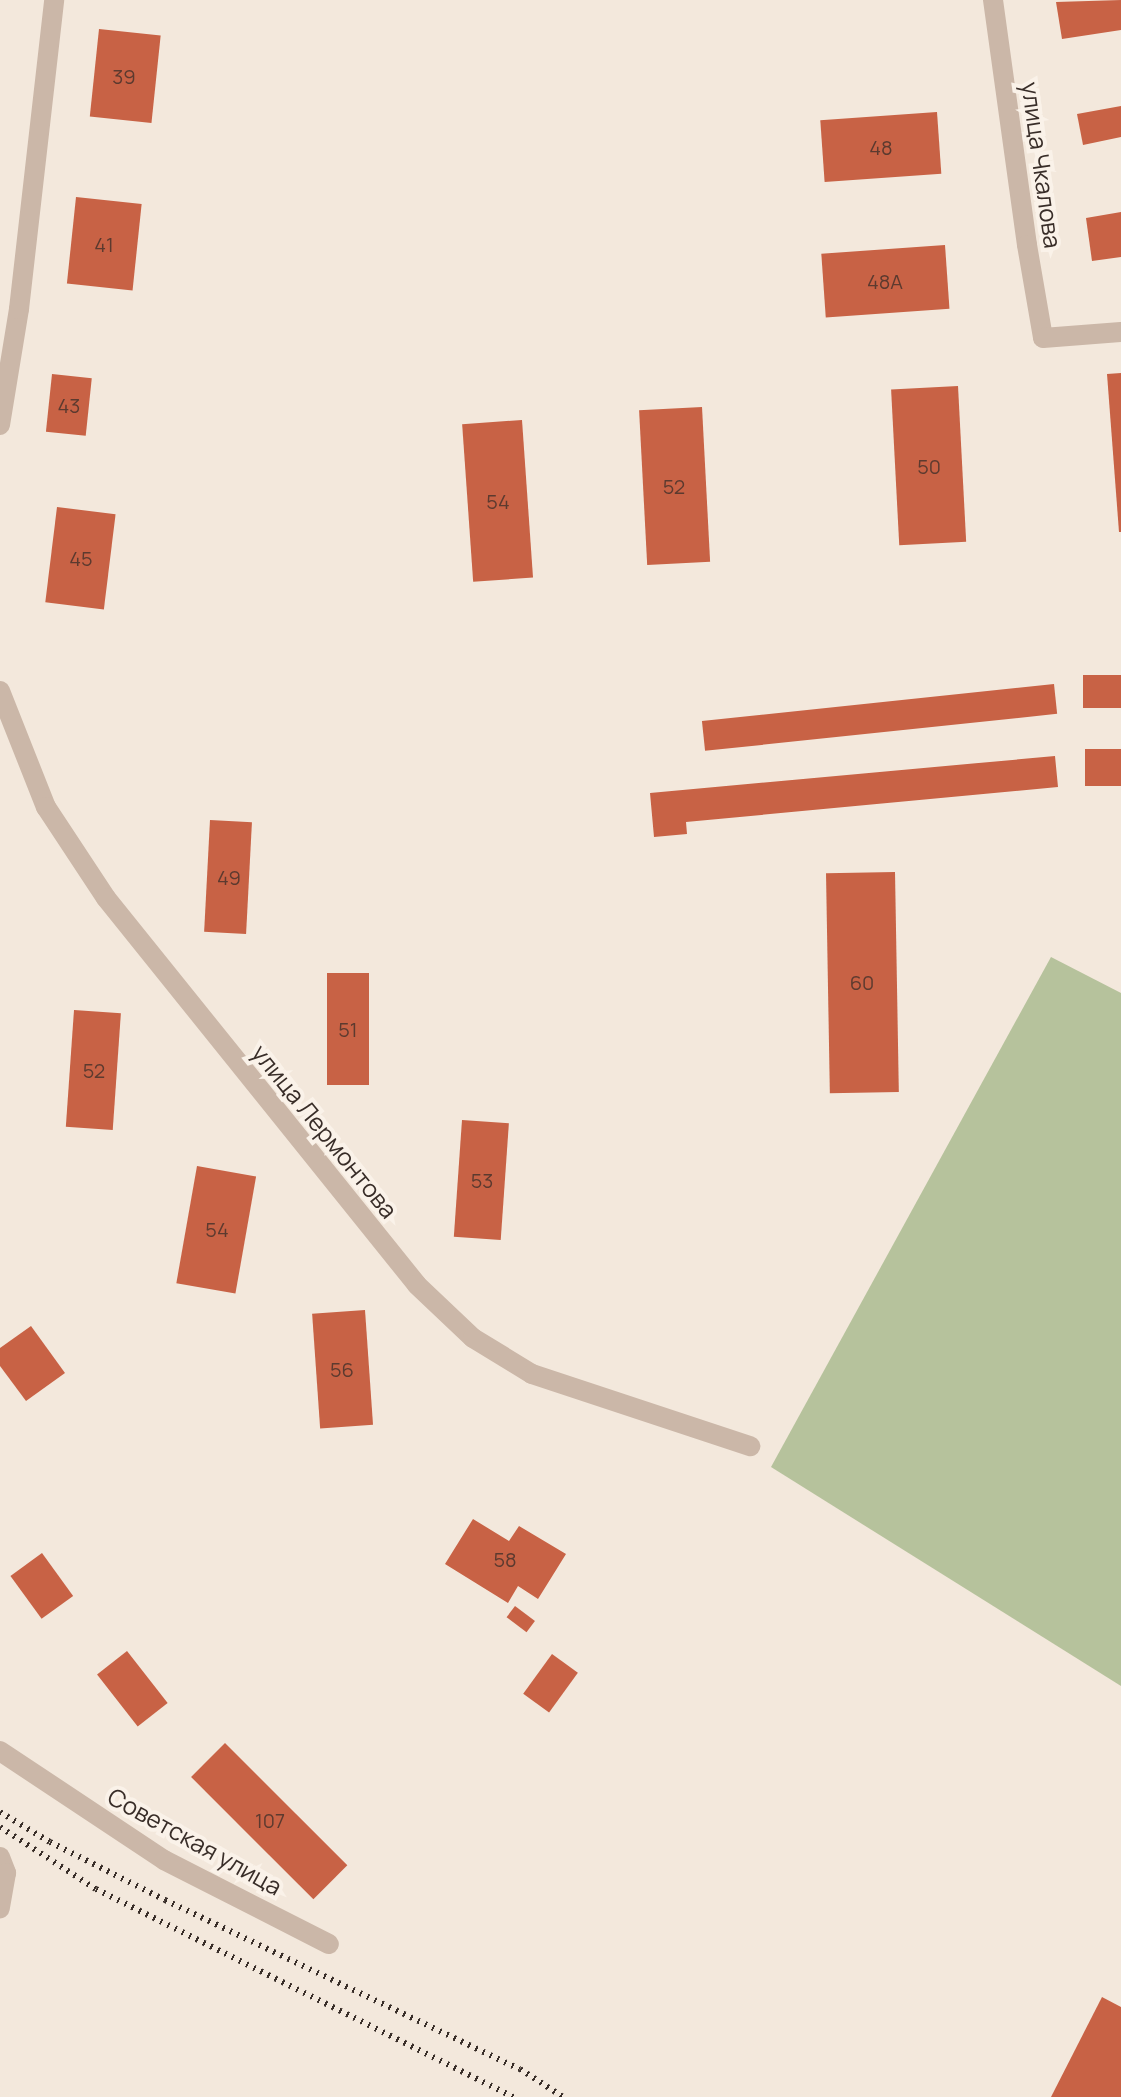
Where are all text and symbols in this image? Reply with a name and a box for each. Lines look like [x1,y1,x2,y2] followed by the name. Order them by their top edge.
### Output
[112,64,136,88] house number: 39
[1016,80,1068,250] street label: улица Чкалова
[869,135,893,159] house number: 48
[94,232,114,256] house number: 41
[867,269,903,293] house number: 48А
[58,393,80,417] house number: 43
[917,454,941,478] house number: 50
[663,474,685,498] house number: 52
[486,489,510,513] house number: 54
[69,546,93,570] house number: 45
[217,865,241,889] house number: 49
[850,970,874,994] house number: 60
[338,1017,358,1041] house number: 51
[246,1038,404,1224] street label: улица Лермонтова
[83,1058,105,1082] house number: 52
[471,1168,493,1192] house number: 53
[205,1217,229,1241] house number: 54
[330,1357,354,1381] house number: 56
[493,1547,517,1571] house number: 58
[103,1781,287,1901] street label: Советская улица
[255,1808,285,1832] house number: 107

